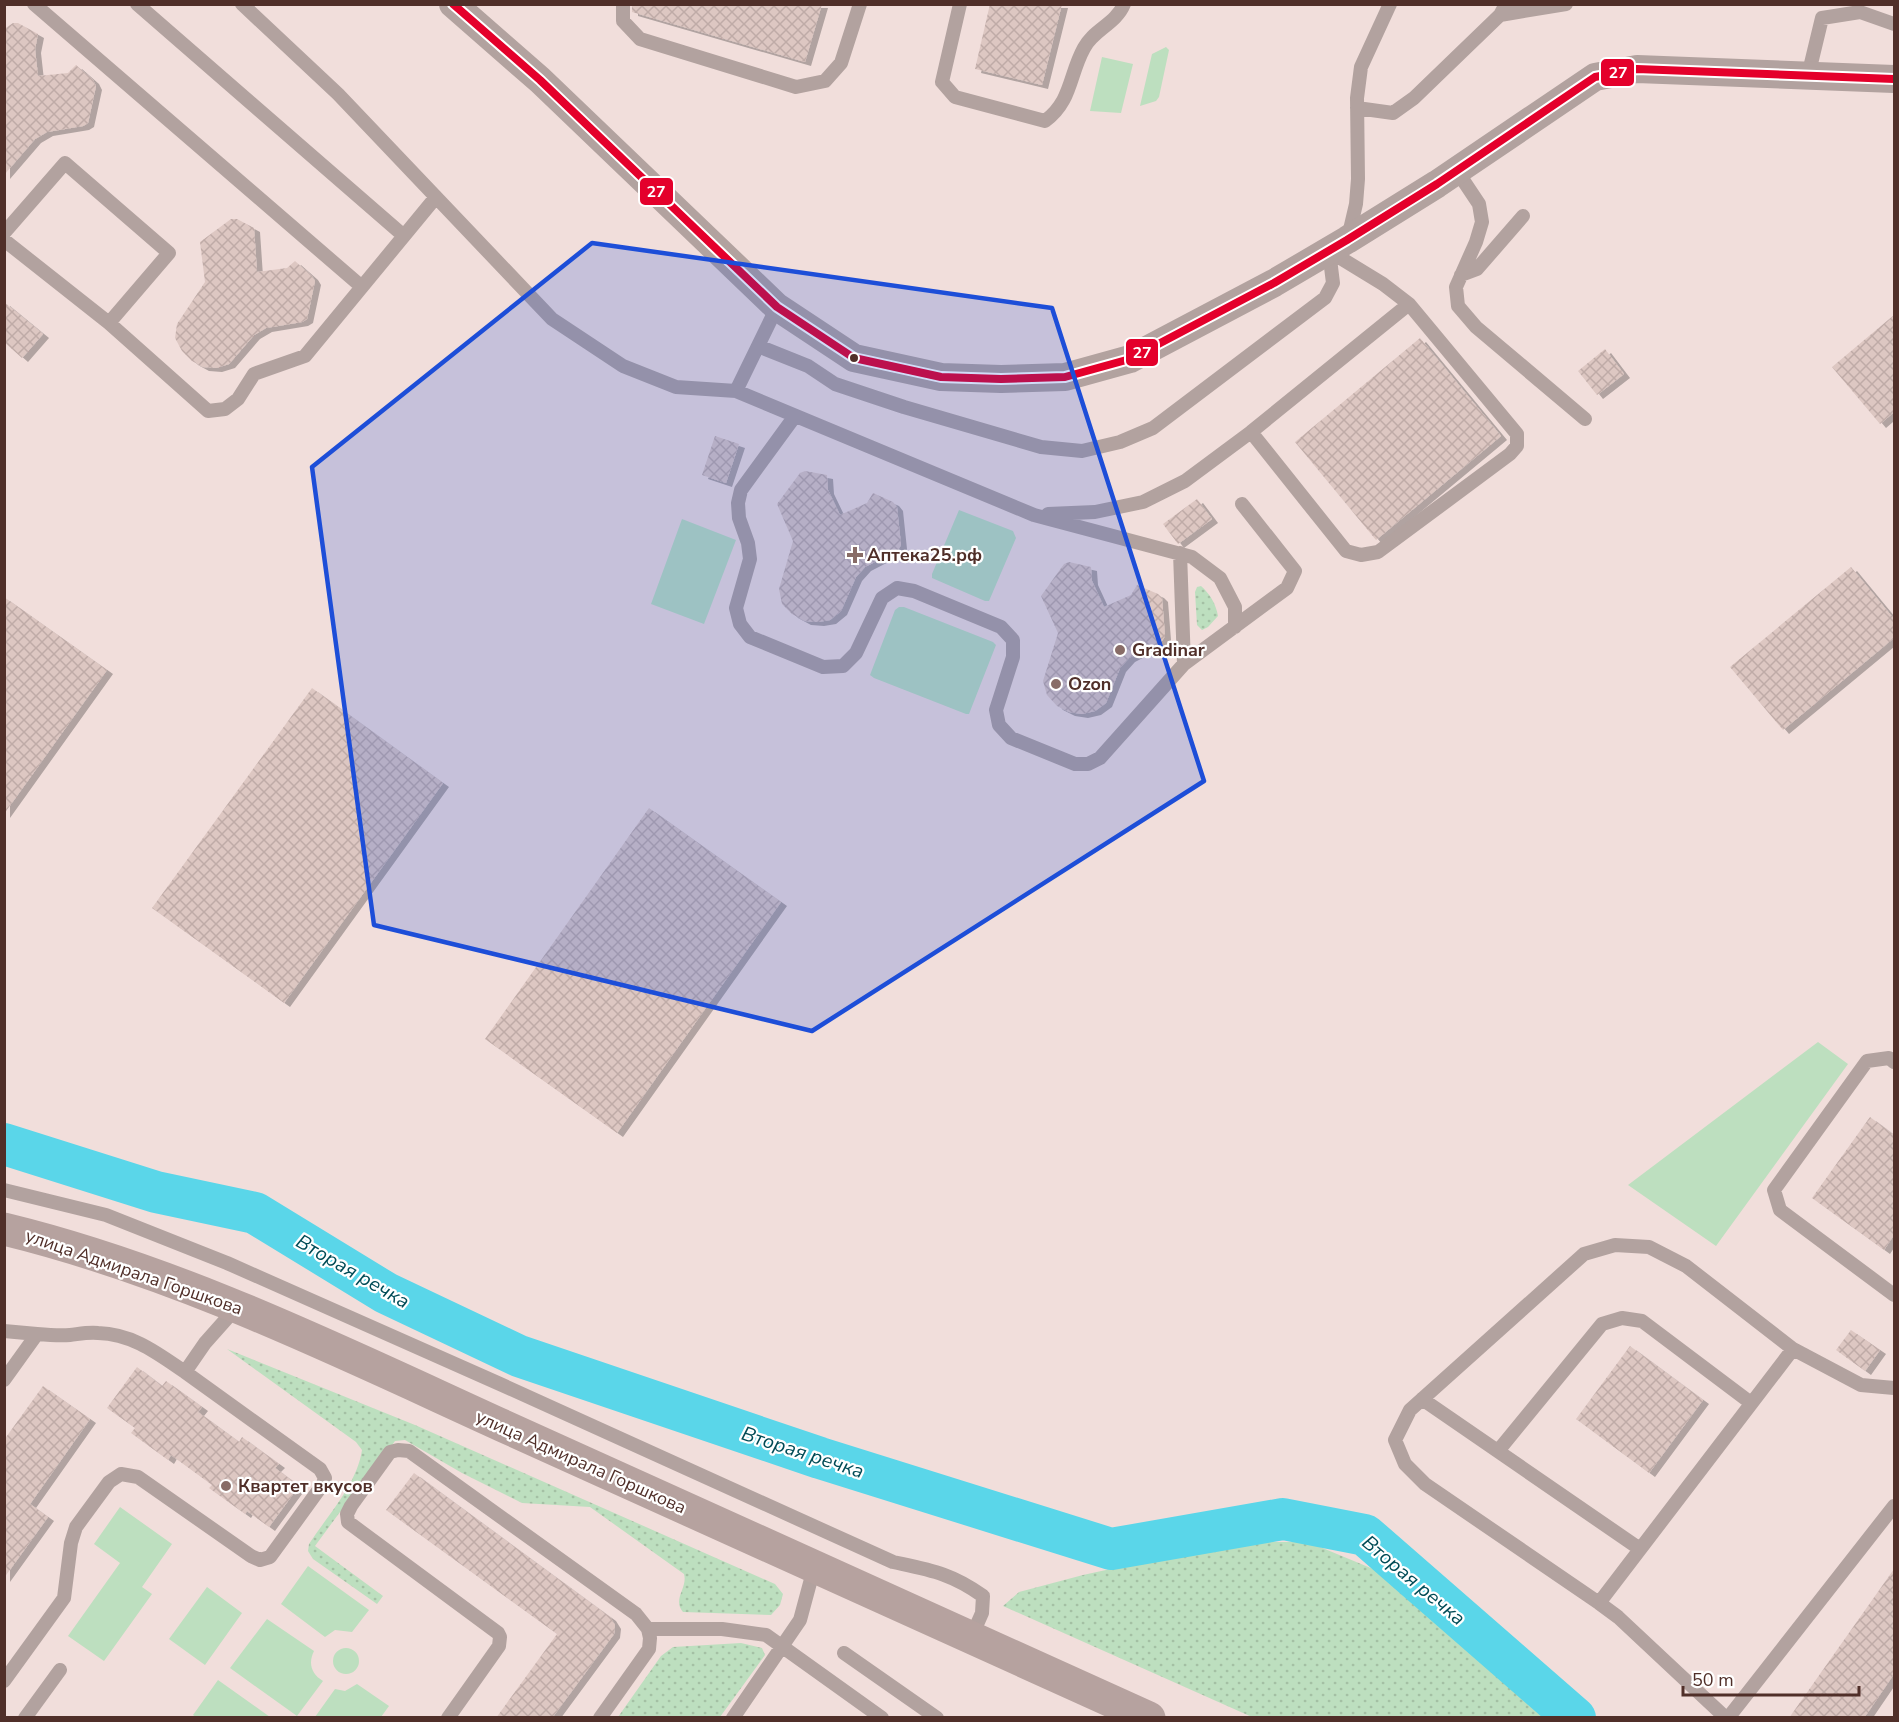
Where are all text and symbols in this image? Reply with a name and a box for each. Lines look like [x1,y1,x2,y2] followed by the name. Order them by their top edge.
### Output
[1600,58,1635,87] line badge: 27
[1608,62,1628,84] text: 27
[639,177,674,206] line badge: 27
[646,181,666,203] text: 27
[1125,338,1159,367] line badge: 27
[1132,342,1152,364] text: 27
[848,352,860,364] unlabelled marker
[867,543,982,567] place label: Аптека25.рф
[848,548,862,562] marker: Аптека25.рф
[1132,638,1205,662] place label: Gradinar
[1113,643,1127,657] marker: Gradinar
[1068,672,1111,696] place label: Ozon
[1049,677,1063,691] marker: Ozon
[22,1224,246,1320] street label: улица Адмирала Горшкова
[291,1228,415,1315] water label: Вторая речка
[472,1405,690,1519] street label: улица Адмирала Горшкова
[738,1420,868,1485] water label: Вторая речка
[238,1474,373,1498] place label: Квартет вкусов
[219,1479,233,1493] marker: Квартет вкусов
[1356,1529,1471,1632] water label: Вторая речка
[1683,1659,1858,1697] scale bar
[1692,1668,1734,1692] text: 50 m

